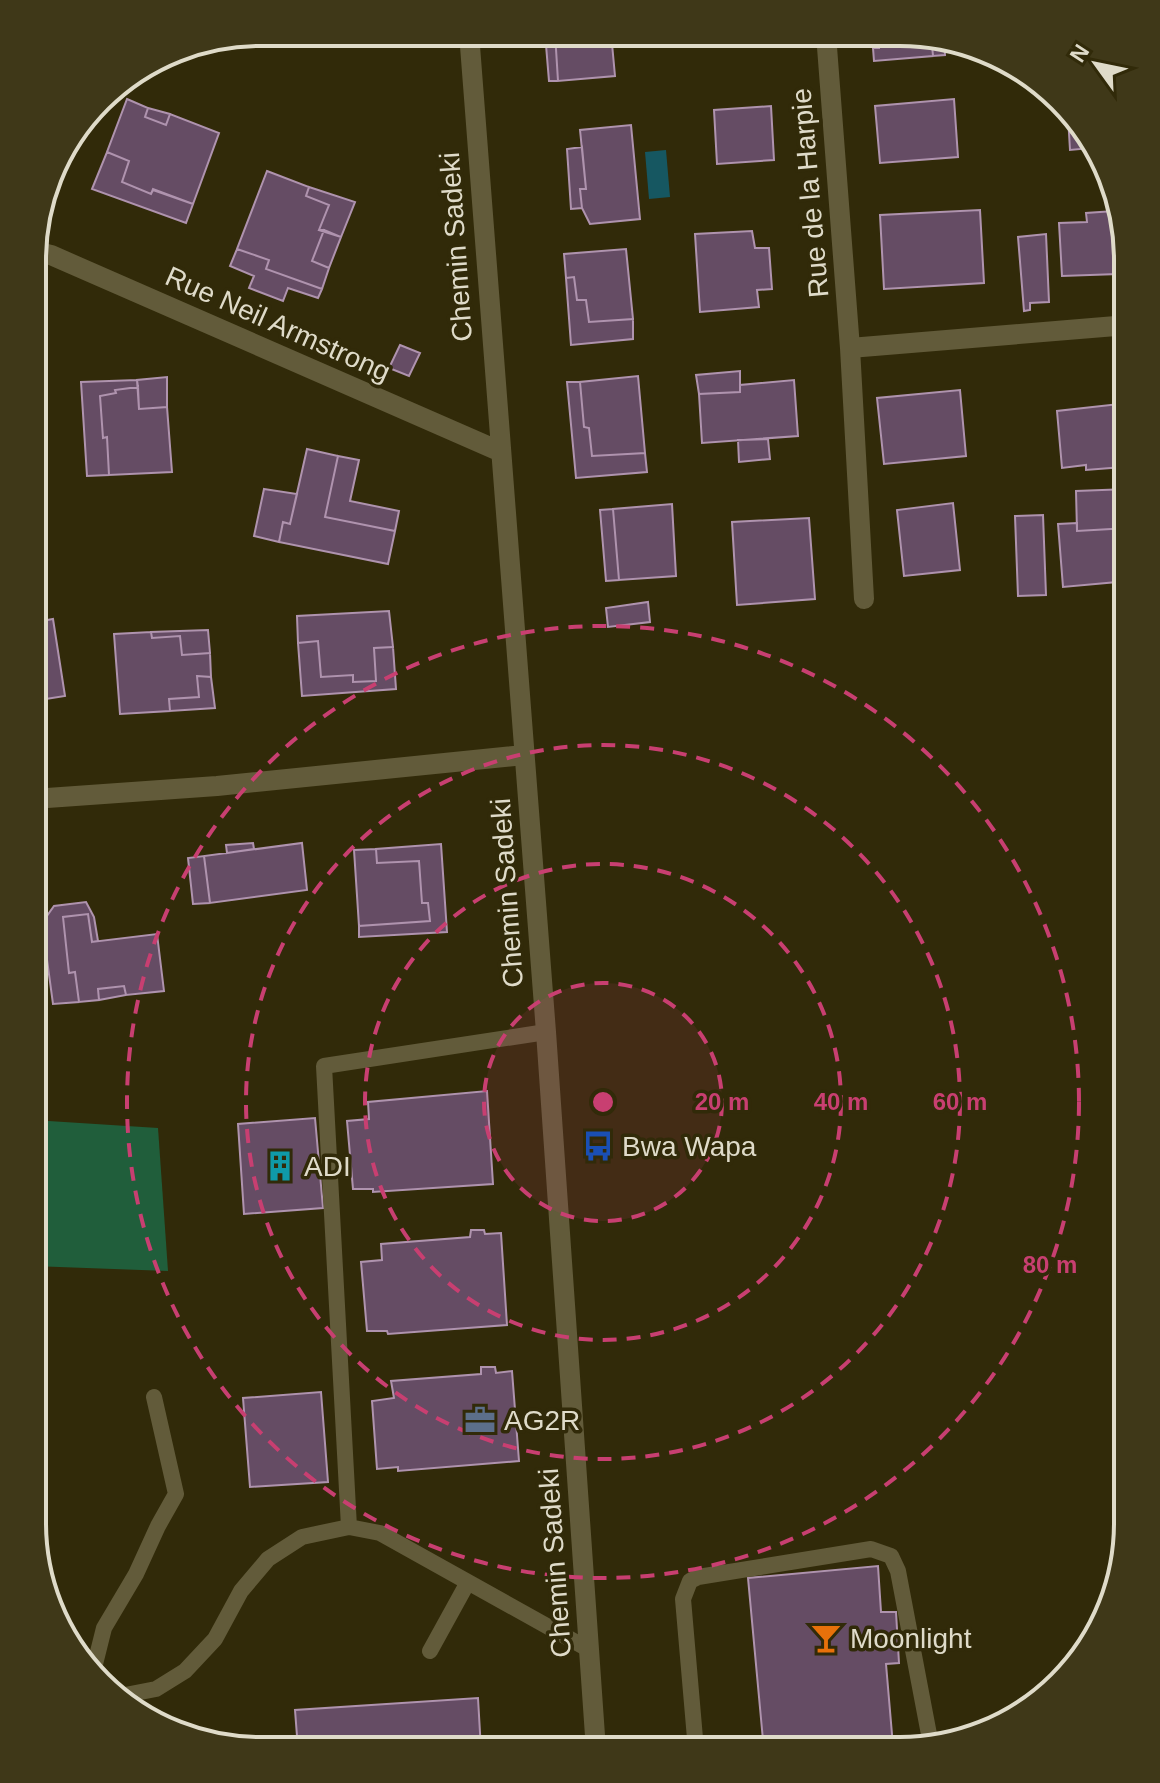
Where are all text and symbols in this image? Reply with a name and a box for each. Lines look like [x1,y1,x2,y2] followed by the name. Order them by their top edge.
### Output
[1056,24,1136,104] north arrow
[1065,40,1094,67] text: N
[785,87,835,299] street label: Rue de la Harpie
[434,151,478,343] street label: Chemin Sadeki
[161,260,395,388] street label: Rue Neil Armstrong
[485,797,529,989] street label: Chemin Sadeki
[589,1088,617,1116] centre of rings
[695,1088,749,1115] text: 20 m
[814,1088,868,1115] text: 40 m
[933,1088,987,1115] text: 60 m
[581,1129,615,1163] bus stop icon: Bwa Wapa
[622,1131,757,1162] place label: Bwa Wapa
[263,1149,297,1183] building icon: ADI
[304,1151,351,1182] place label: ADI
[1023,1251,1077,1278] text: 80 m
[463,1403,497,1437] office icon: AG2R
[504,1405,580,1436] place label: AG2R
[533,1467,577,1659] street label: Chemin Sadeki
[809,1621,843,1655] bar icon: Moonlight
[850,1623,972,1654] place label: Moonlight

